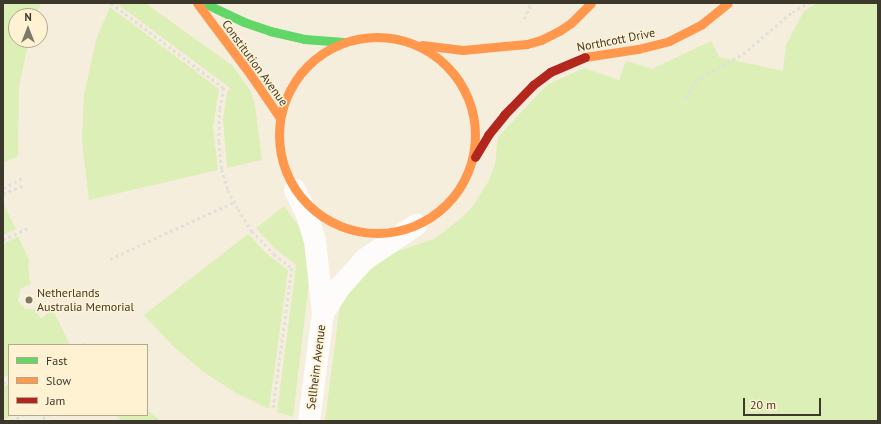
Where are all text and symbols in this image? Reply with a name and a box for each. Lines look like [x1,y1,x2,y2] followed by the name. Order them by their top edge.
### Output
[8,8,48,48] north arrow
[24,10,32,24] text: N
[219,17,291,109] street label: Constitution Avenue
[576,25,656,55] street label: Northcott Drive
[37,286,134,314] place label: Netherlands Australia Memorial
[24,295,34,305] marker: Netherlands Australia Memorial
[304,324,328,410] street label: Sellheim Avenue
[8,344,148,416] legend
[46,353,67,368] text: Fast
[46,373,71,388] text: Slow
[745,390,823,416] scale bar
[46,393,65,408] text: Jam
[750,397,776,412] text: 20 m

